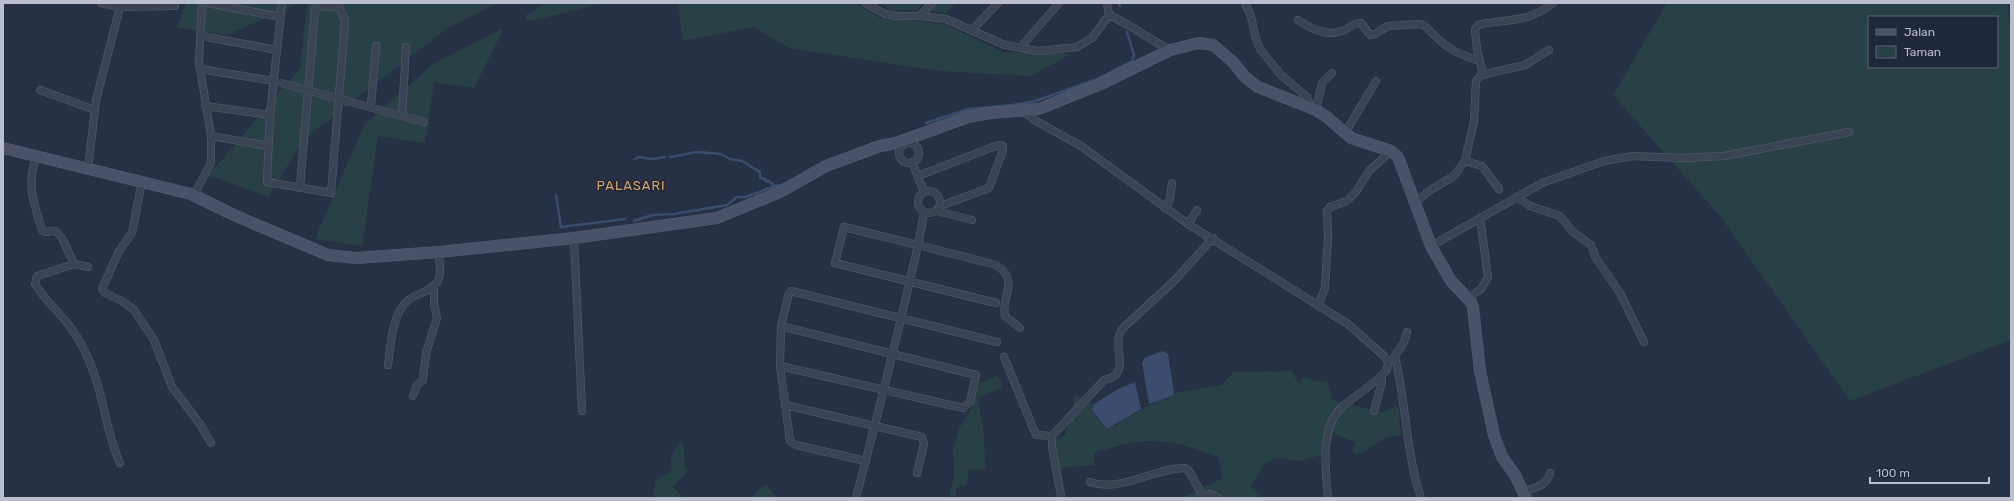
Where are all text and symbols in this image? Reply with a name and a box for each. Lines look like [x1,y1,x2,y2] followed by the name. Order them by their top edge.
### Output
[1868,16,1998,68] legend
[1904,25,1935,39] text: Jalan
[1904,45,1941,59] text: Taman
[596,178,666,193] district label: PALASARI
[1870,459,1989,485] scale bar
[1876,466,1910,480] text: 100 m

